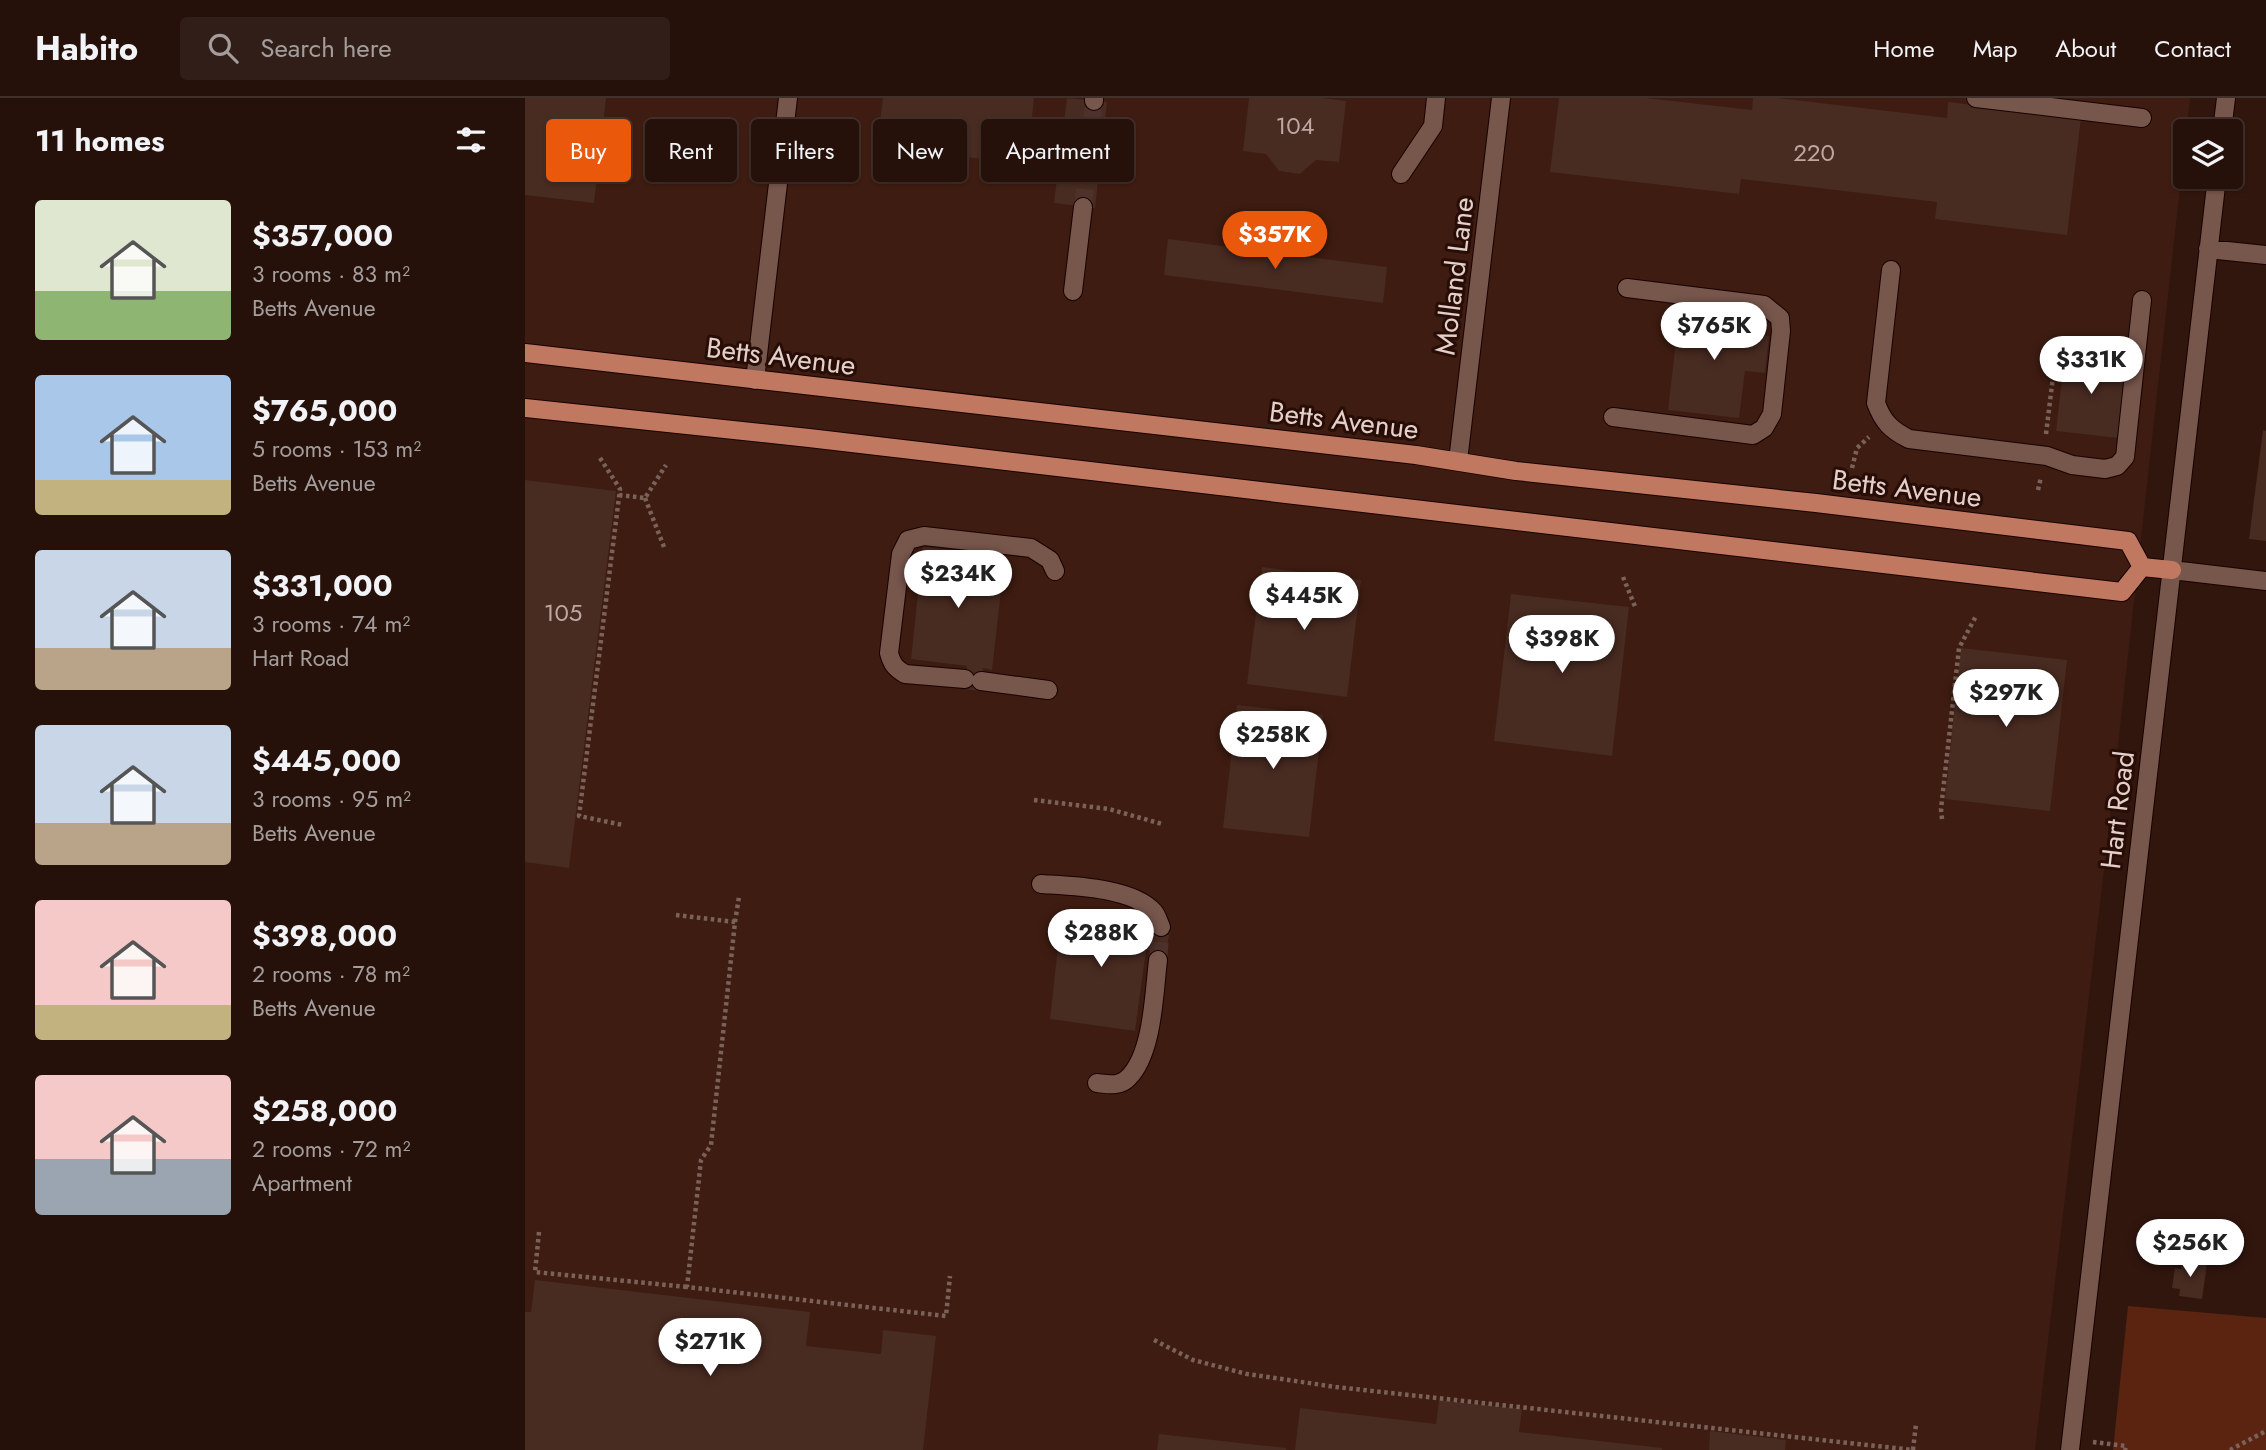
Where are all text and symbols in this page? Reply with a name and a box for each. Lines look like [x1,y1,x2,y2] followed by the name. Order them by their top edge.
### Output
[180,17,670,80] search box
[35,25,138,72] text: Habito
[204,29,242,67] icon: search
[260,29,392,67] text: Search here
[1873,31,1935,66] text: Home
[1973,31,2017,66] text: Map
[2055,31,2116,66] text: About
[2154,31,2231,66] text: Contact
[1275,108,1315,143] house number: 104
[35,119,165,162] text: 11 homes
[546,119,631,182] chip: Buy
[645,119,737,182] chip: Rent
[751,119,859,182] chip: Filters
[873,119,967,182] chip: New
[981,119,1134,182] chip: Apartment
[2173,119,2243,189] map controls
[2173,119,2243,189] button: layers
[452,121,490,159] icon: filters
[1793,135,1835,170] house number: 220
[1424,195,1485,357] street label: Molland Lane
[1226,212,1324,271] pin: $357K
[252,214,393,257] text: $357,000
[1238,217,1312,251] text: $357K
[91,228,175,312] icon: home
[252,257,410,291] text: 3 rooms · 83 m²
[252,291,376,325] text: Betts Avenue
[1665,302,1763,362] pin: $765K
[1677,308,1751,342] text: $765K
[704,327,858,386] street label: Betts Avenue
[2042,336,2140,396] pin: $331K
[2056,342,2126,376] text: $331K
[252,389,397,432] text: $765,000
[1267,391,1421,450] street label: Betts Avenue
[91,403,175,487] icon: home
[252,432,421,466] text: 5 rooms · 153 m²
[1830,459,1984,518] street label: Betts Avenue
[252,466,376,500] text: Betts Avenue
[909,550,1007,610] pin: $234K
[920,556,996,590] text: $234K
[252,564,393,607] text: $331,000
[1255,573,1353,632] pin: $445K
[91,578,175,662] icon: home
[1265,578,1343,612] text: $445K
[544,595,582,630] house number: 105
[252,607,410,641] text: 3 rooms · 74 m²
[1513,616,1611,675] pin: $398K
[1525,621,1599,655] text: $398K
[252,641,349,675] text: Hart Road
[1957,670,2055,729] pin: $297K
[1969,675,2043,709] text: $297K
[1224,712,1322,771] pin: $258K
[1236,717,1310,751] text: $258K
[252,739,401,782] text: $445,000
[2090,749,2145,871] street label: Hart Road
[91,753,175,837] icon: home
[252,782,411,816] text: 3 rooms · 95 m²
[252,816,376,850] text: Betts Avenue
[1052,910,1150,969] pin: $288K
[252,914,397,957] text: $398,000
[1064,915,1138,949] text: $288K
[91,928,175,1012] icon: home
[252,957,410,991] text: 2 rooms · 78 m²
[252,991,376,1025] text: Betts Avenue
[252,1089,397,1132] text: $258,000
[91,1103,175,1187] icon: home
[252,1132,411,1166] text: 2 rooms · 72 m²
[252,1166,352,1200] text: Apartment
[2141,1220,2239,1279] pin: $256K
[2152,1225,2228,1259] text: $256K
[661,1318,759,1378] pin: $271K
[674,1324,746,1358] text: $271K

